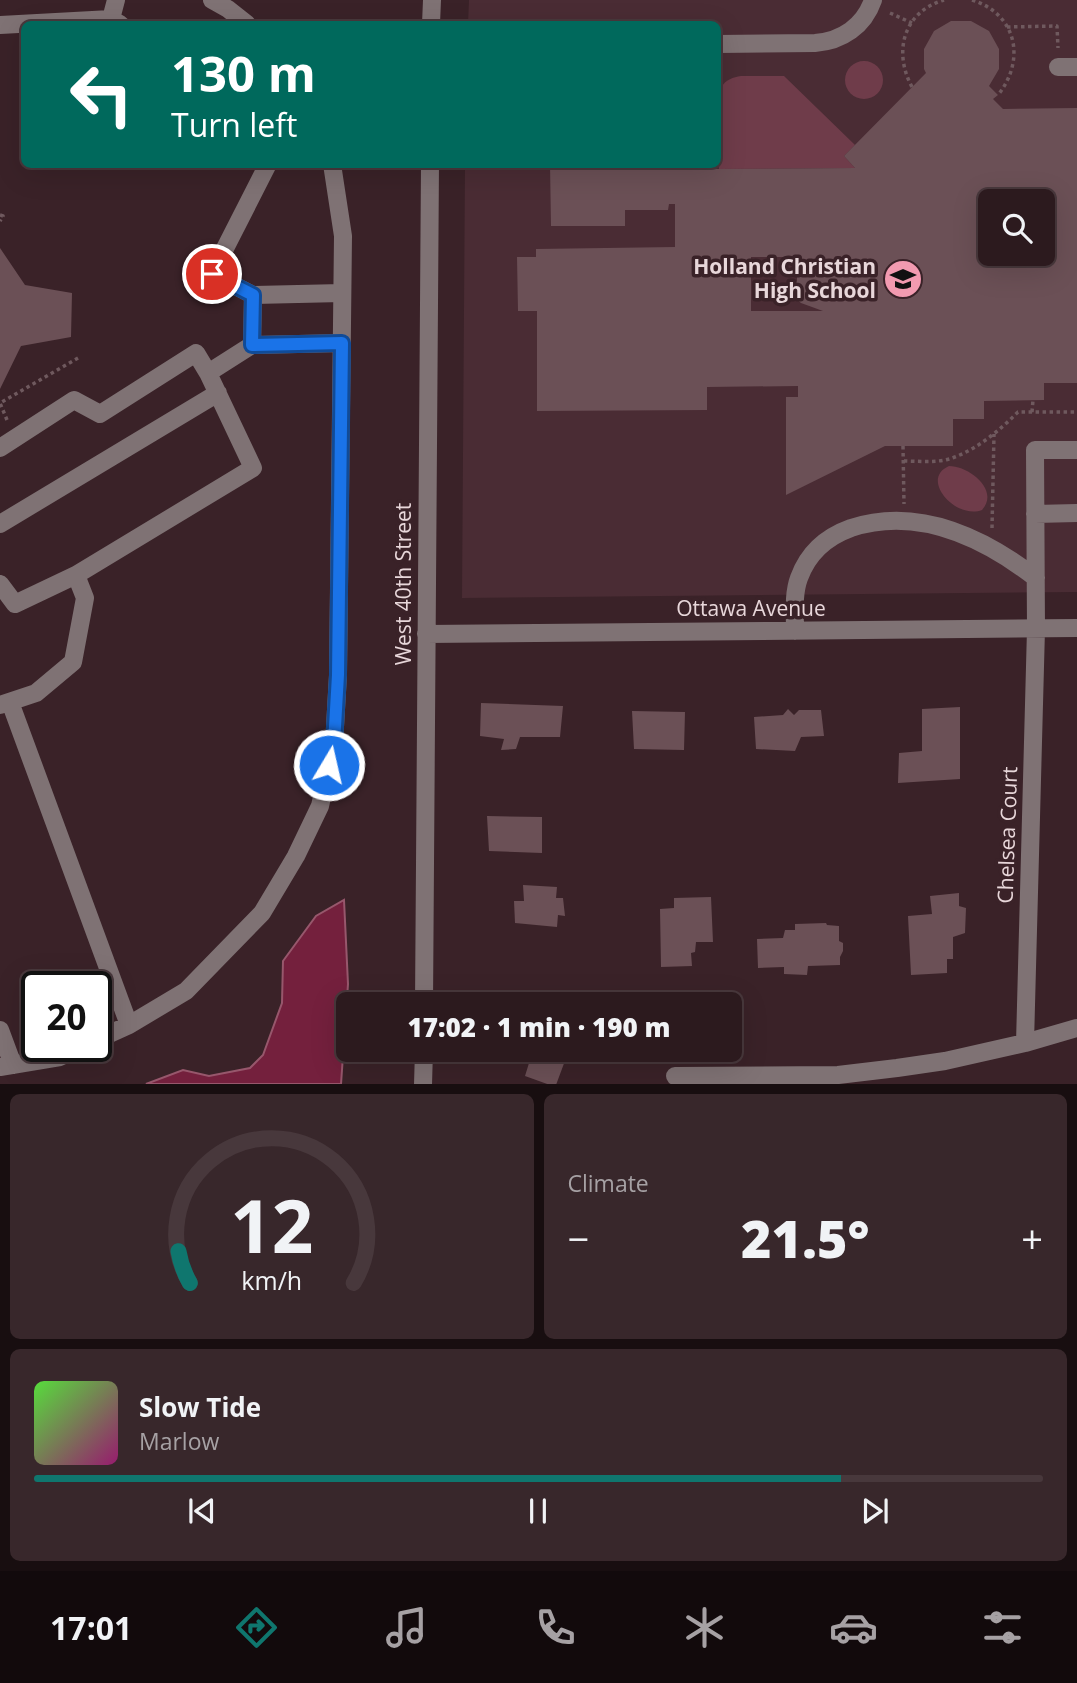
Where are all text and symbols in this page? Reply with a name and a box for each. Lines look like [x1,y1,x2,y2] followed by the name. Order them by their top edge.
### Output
[171,40,316,106] text: 130 m
[56,49,147,140] icon: left
[171,103,297,146] text: Turn left
[978,189,1055,266] map controls
[978,189,1055,266] button: search
[182,244,242,304] pin
[693,252,876,304] place label: Holland Christian High School
[193,255,231,293] icon: arrive
[882,258,924,300] school or university icon: Holland Christian High School
[389,503,417,665] street label: West 40th Street
[676,594,826,622] street label: Ottawa Avenue
[292,728,366,802] position arrow
[991,766,1023,904] street label: Chelsea Court
[21,971,112,1062] speed limit sign: 20
[408,1009,670,1045] text: 17:02 · 1 min · 190 m
[568,1167,649,1199] text: Climate
[230,1175,313,1274] text: 12
[741,1202,869,1273] text: 21.5°
[568,1212,589,1264] text: −
[1021,1212,1043,1264] text: +
[241,1262,302,1296] text: km/h
[139,1389,261,1425] text: Slow Tide
[139,1425,219,1457] text: Marlow
[183,1492,221,1530] icon: previous
[519,1492,557,1530] icon: pause
[856,1492,894,1530] icon: next
[232,1603,281,1652] icon: directions
[382,1603,431,1652] icon: music
[531,1603,580,1652] icon: phone
[680,1603,729,1652] icon: climate
[829,1603,878,1652] icon: car
[978,1603,1027,1652] icon: filters
[50,1606,132,1649] text: 17:01

